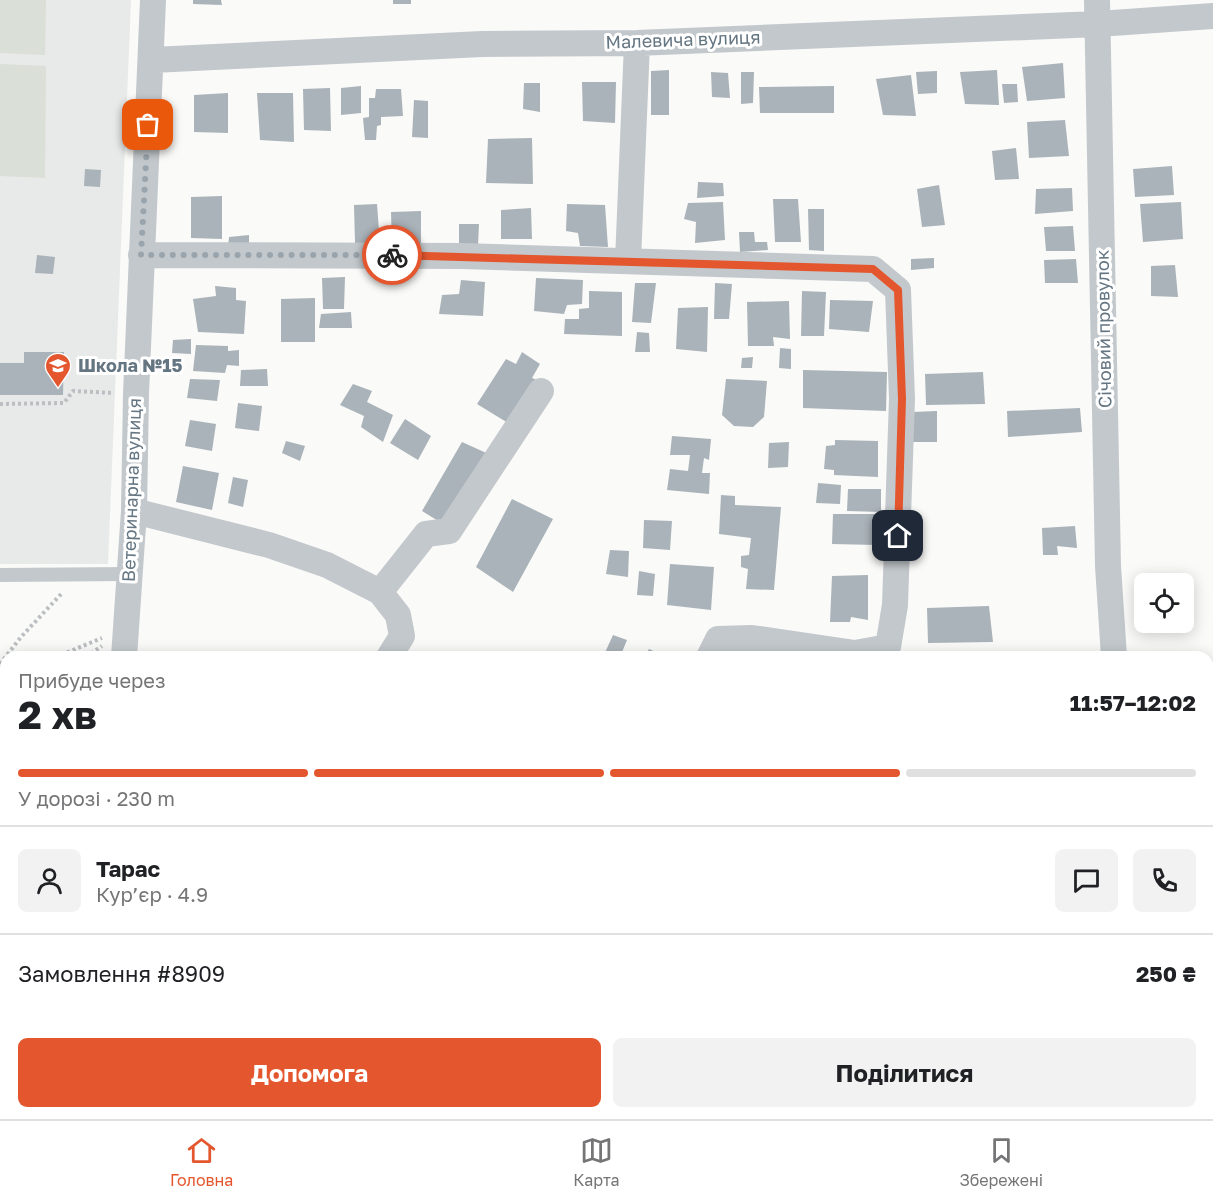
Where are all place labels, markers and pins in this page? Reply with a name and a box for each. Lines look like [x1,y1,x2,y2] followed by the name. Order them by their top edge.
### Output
[122,99,173,150] pin
[43,351,73,389] school or university icon: Школа №15
[78,354,183,376] place label: Школа №15
[872,510,923,561] pin

